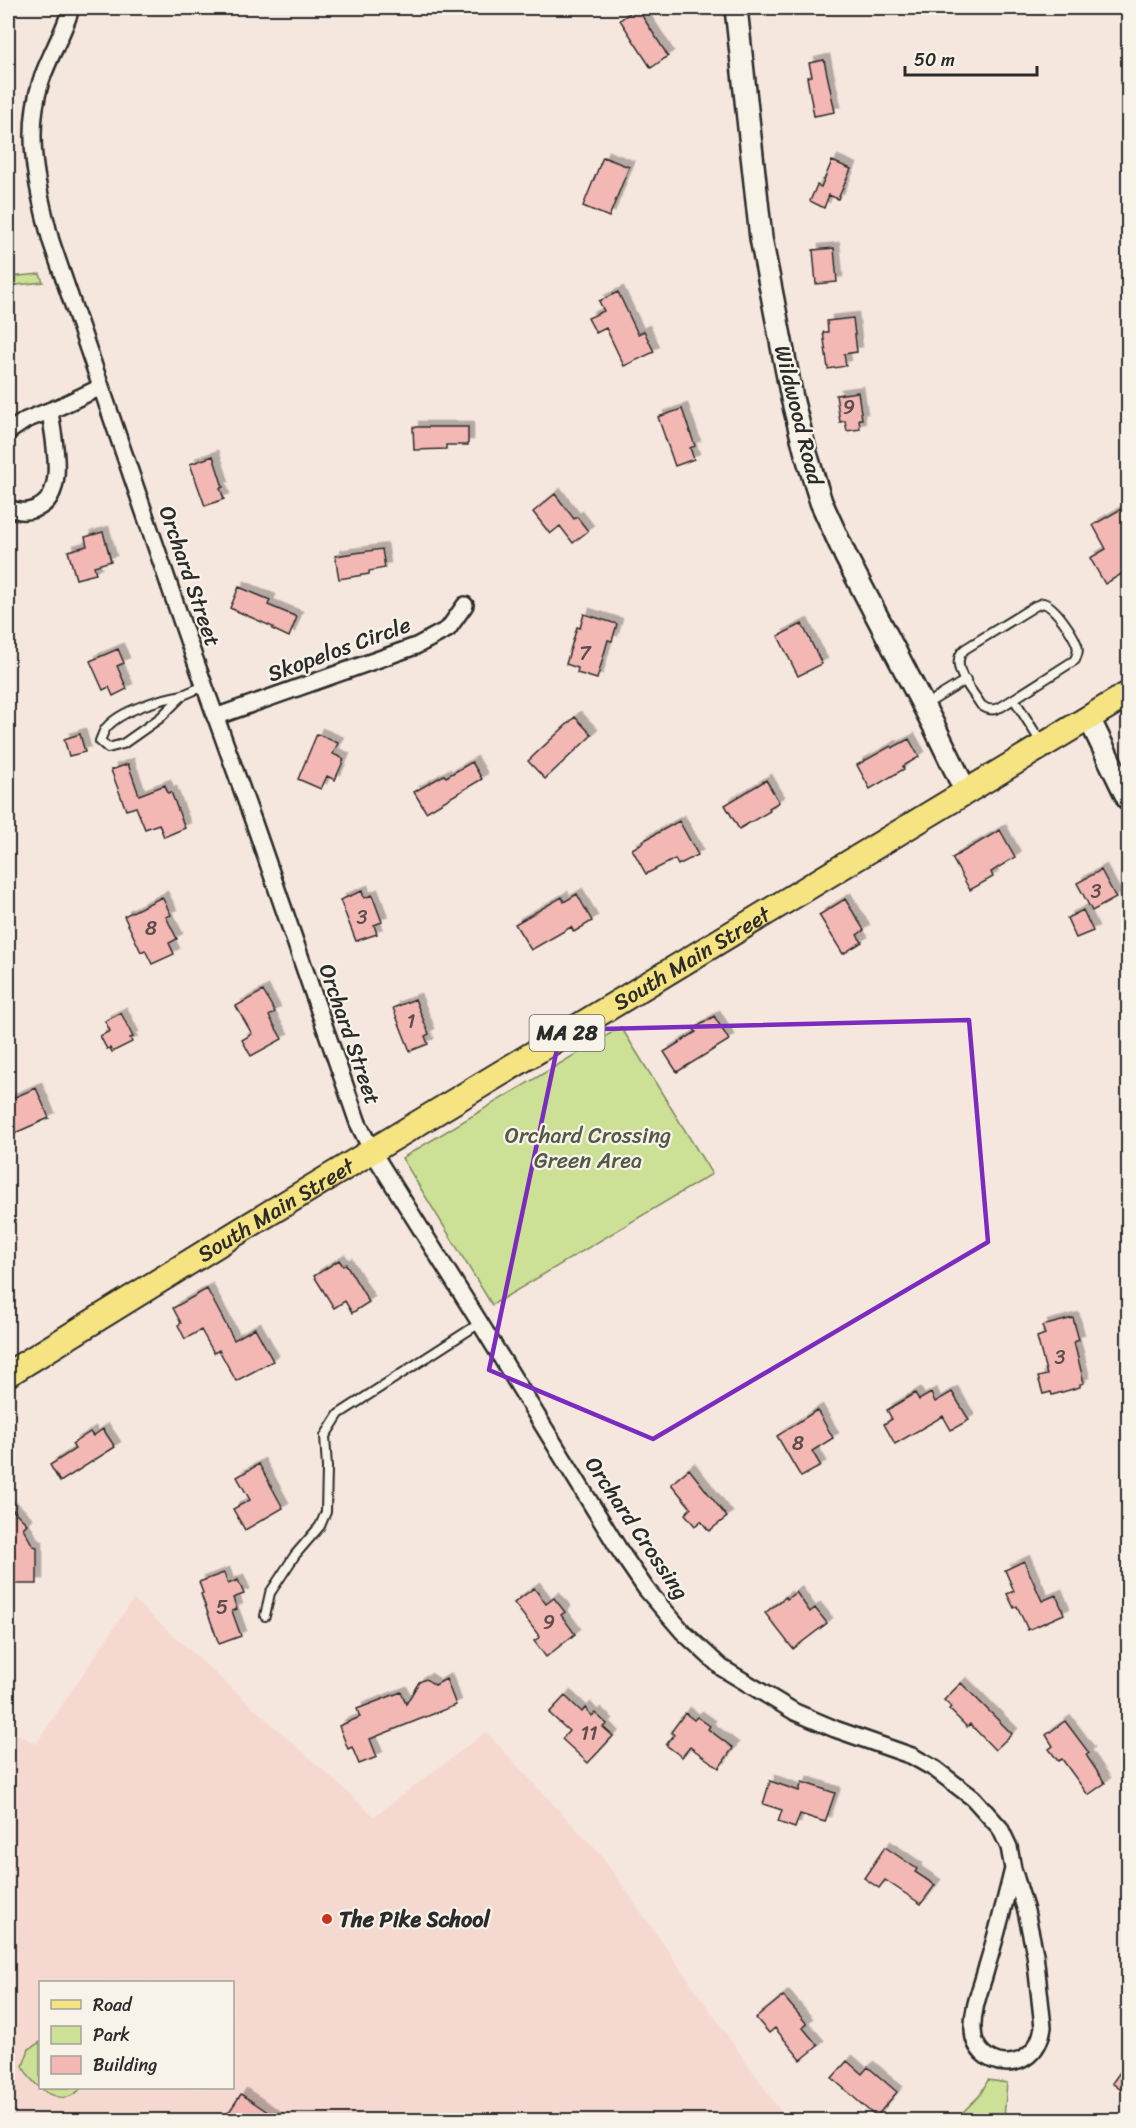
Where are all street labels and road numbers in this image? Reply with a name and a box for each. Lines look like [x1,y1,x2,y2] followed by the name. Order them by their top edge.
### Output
[763,341,836,490] street label: Wildwood Road
[148,500,233,652] street label: Orchard Street
[262,605,416,693] street label: Skopelos Circle
[605,895,779,1021] street label: South Main Street
[308,958,393,1110] street label: Orchard Street
[530,1015,604,1051] road number: MA 28
[189,1146,363,1273] street label: South Main Street
[574,1448,700,1608] street label: Orchard Crossing

